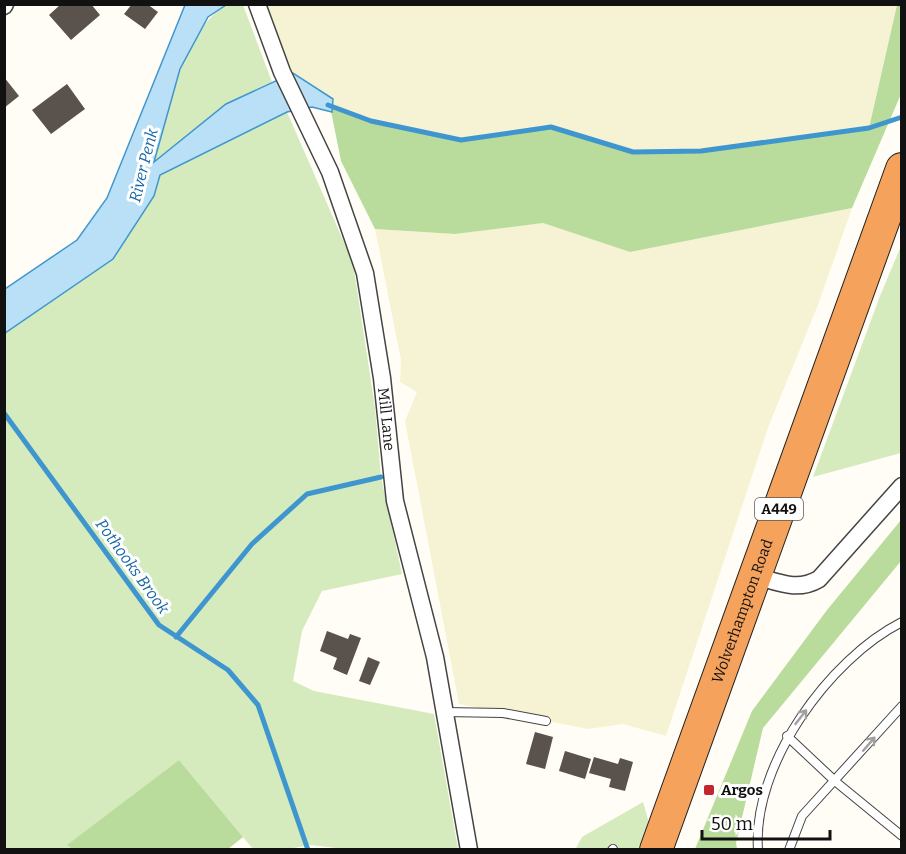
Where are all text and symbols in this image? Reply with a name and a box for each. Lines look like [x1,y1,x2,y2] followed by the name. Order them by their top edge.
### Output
[125,126,162,204] water label: River Penk
[374,387,399,452] street label: Mill Lane
[755,498,803,520] road number: A449
[92,515,174,618] water label: Pothooks Brook
[708,537,777,685] street label: Wolverhampton Road
[795,709,808,725] one-way arrow
[862,737,876,752] one-way arrow
[721,781,763,799] place label: Argos
[702,783,716,797] marker: Argos
[702,803,830,841] scale bar
[711,813,753,835] text: 50 m

